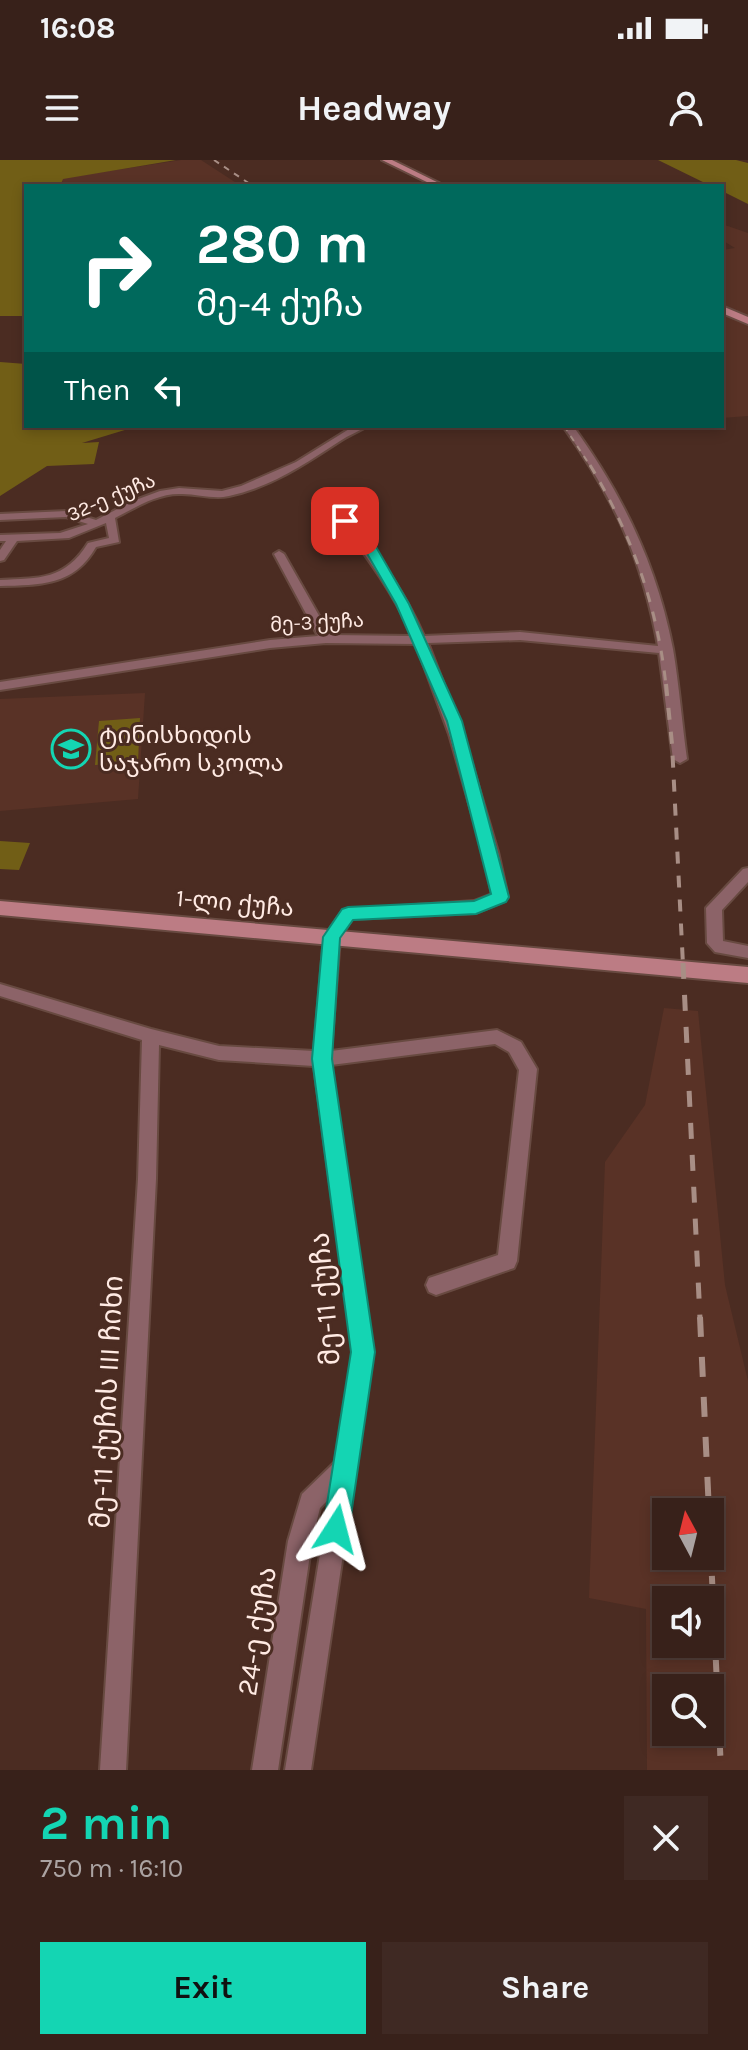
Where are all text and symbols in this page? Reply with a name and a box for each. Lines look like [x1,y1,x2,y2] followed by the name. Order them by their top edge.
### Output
[40,10,115,46] text: 16:08
[40,86,84,130] icon: menu
[664,86,708,130] icon: person
[297,87,451,129] text: Headway
[196,211,369,276] text: 280 m
[64,216,168,320] icon: right
[196,283,364,325] text: მე-4 ქუჩა
[147,368,191,412] icon: left
[64,372,131,408] text: Then
[64,469,159,526] street label: 32-ე ქუჩა
[311,487,379,555] pin
[323,499,367,543] icon: arrive
[270,609,364,636] street label: მე-3 ქუჩა
[99,721,284,777] place label: ტინისხიდის საჯარო სკოლა
[50,728,92,770] school or university icon: ტინისხიდის საჯარო სკოლა
[175,884,295,922] street label: 1-ლი ქუჩა
[302,1231,347,1367] street label: მე-11 ქუჩა
[83,1275,130,1529] street label: მე-11 ქუჩის III ჩიხი
[294,1487,378,1571] position arrow
[652,1498,724,1570] north arrow
[652,1498,724,1746] map controls
[230,1564,283,1698] street label: 24-ე ქუჩა
[652,1586,724,1658] button: sound
[652,1674,724,1746] button: search
[40,1795,172,1851] text: 2 min
[624,1796,708,1880] button: close
[40,1853,183,1884] text: 750 m · 16:10
[40,1942,366,2034] button: Exit
[382,1942,708,2034] button: Share

